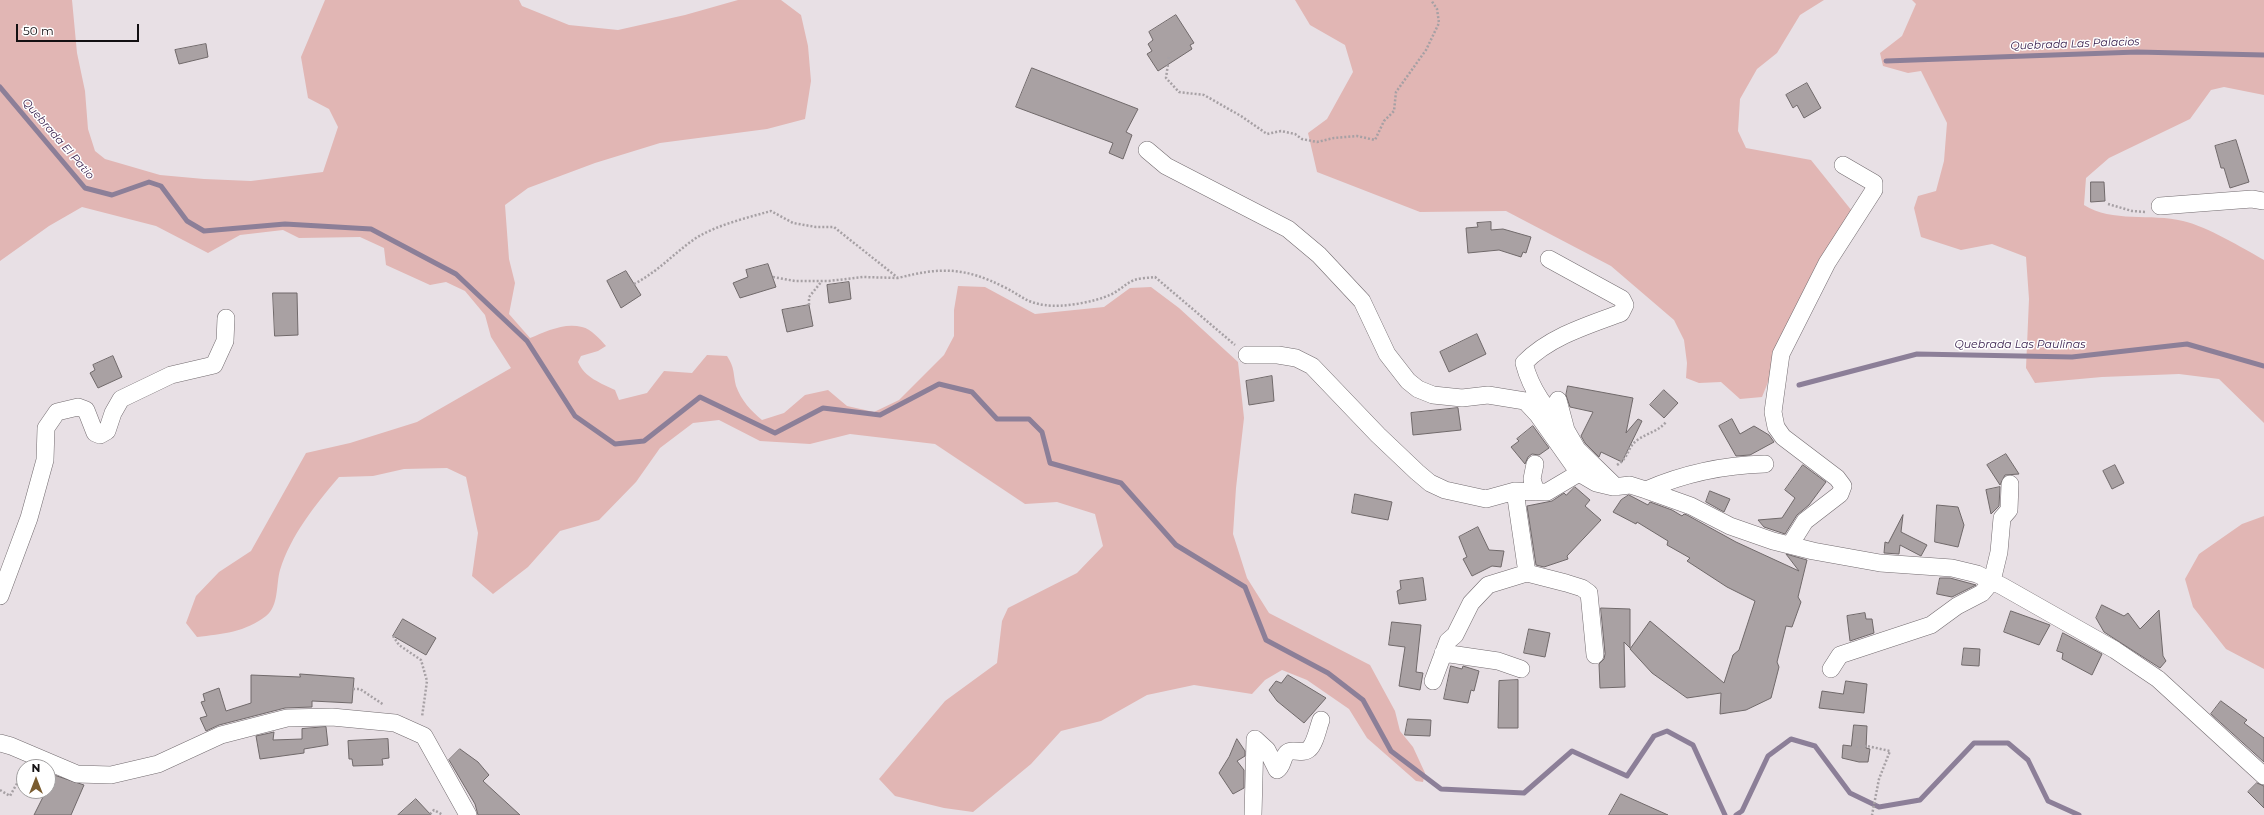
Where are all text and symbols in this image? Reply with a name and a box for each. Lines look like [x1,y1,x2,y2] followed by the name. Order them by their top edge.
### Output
[18,16,141,42] scale bar
[23,23,54,38] text: 50 m
[2010,35,2140,53] water label: Quebrada Las Palacios
[19,96,97,182] water label: Quebrada El Patio
[1954,338,2086,352] water label: Quebrada Las Paulinas
[16,759,56,799] north arrow
[32,761,40,775] text: N

